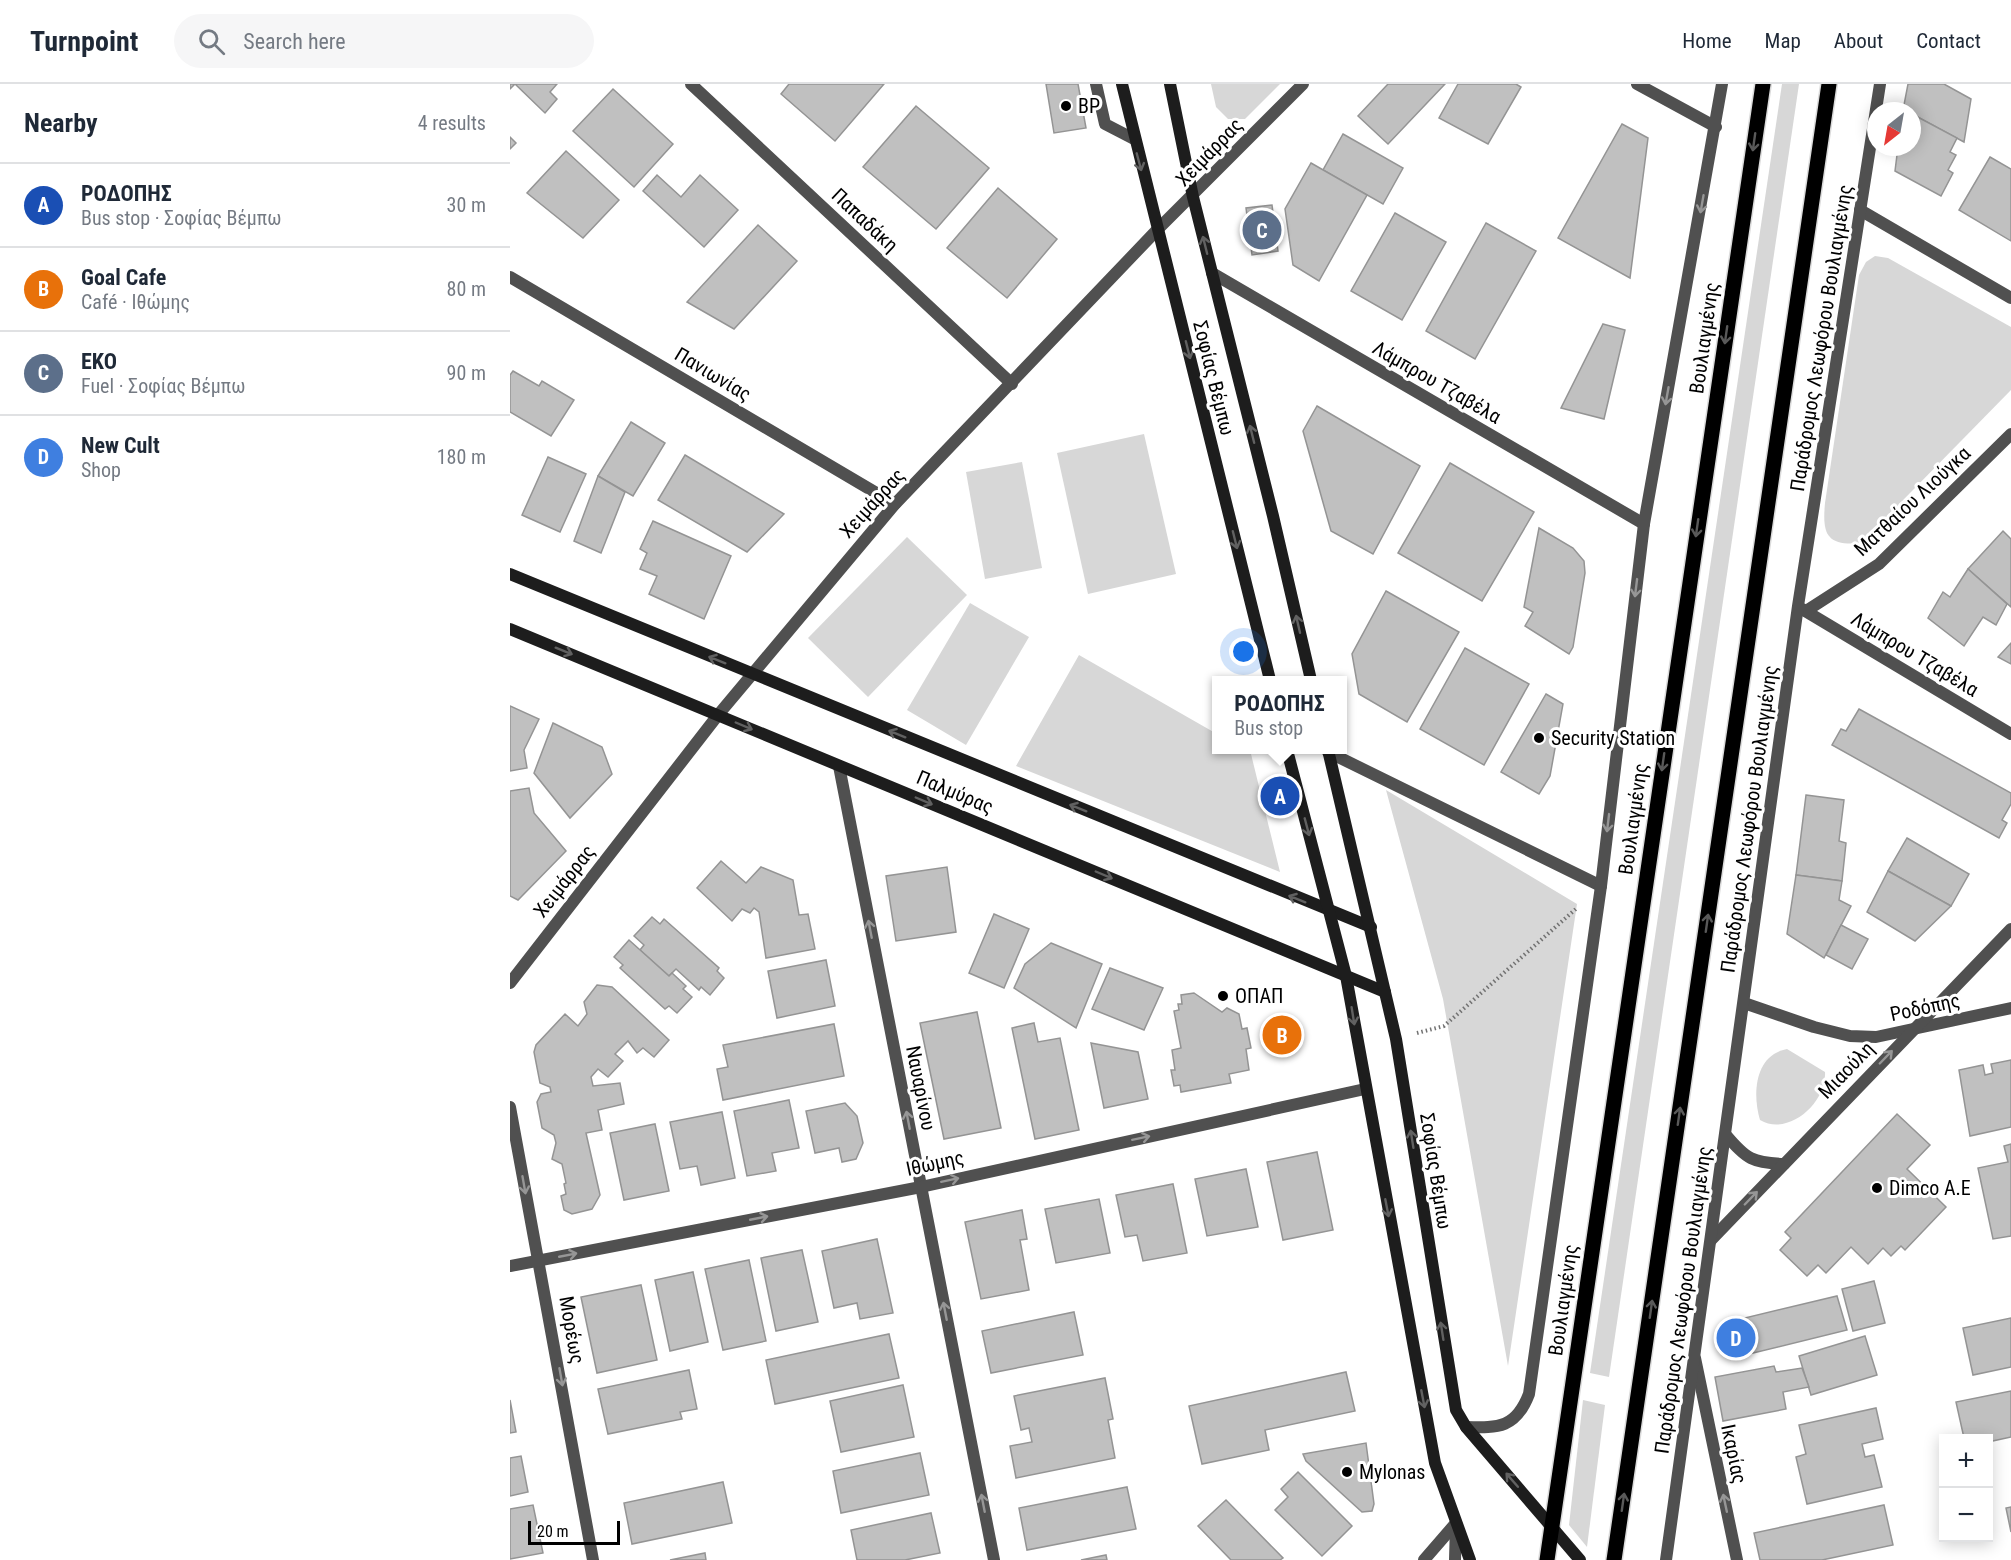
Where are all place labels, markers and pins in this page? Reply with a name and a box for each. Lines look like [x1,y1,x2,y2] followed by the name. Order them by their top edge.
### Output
[1078,94,1100,118] place label: BP
[1059,99,1073,113] marker: BP
[1242,208,1281,252] pin: C
[1551,726,1675,750] place label: Security Station
[1532,731,1546,745] marker: Security Station
[1260,774,1300,818] pin: A
[1235,984,1283,1008] place label: ΟΠΑΠ
[1216,989,1230,1003] marker: ΟΠΑΠ
[1262,1012,1302,1058] pin: B
[1889,1176,1971,1200] place label: Dimco Α.Ε
[1870,1181,1884,1195] marker: Dimco Α.Ε
[1716,1316,1756,1360] pin: D
[1359,1460,1425,1484] place label: Mylonas
[1340,1465,1354,1479] marker: Mylonas

